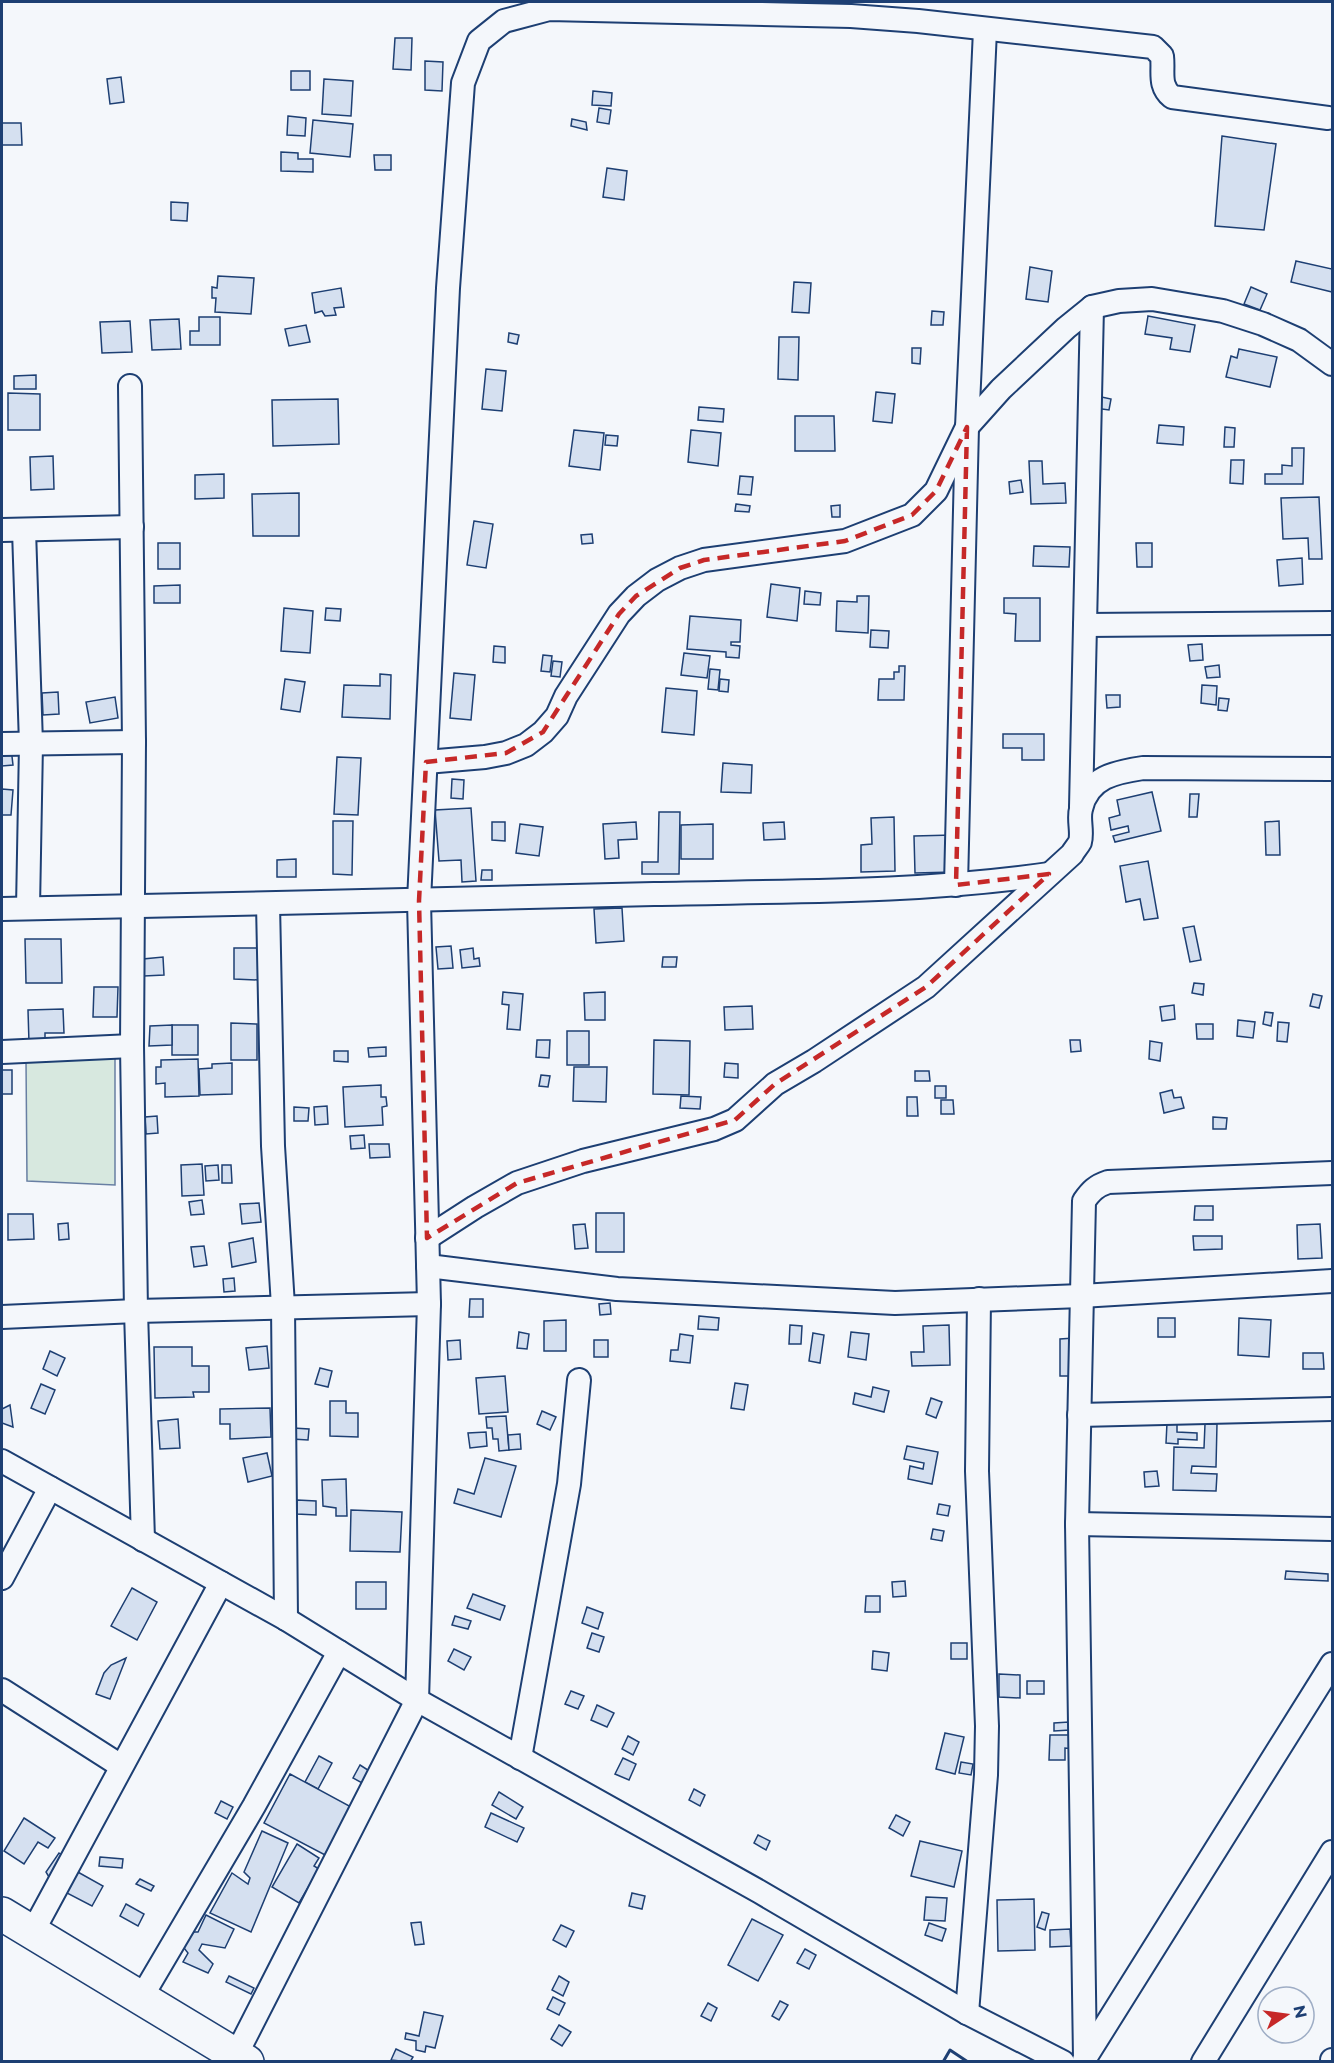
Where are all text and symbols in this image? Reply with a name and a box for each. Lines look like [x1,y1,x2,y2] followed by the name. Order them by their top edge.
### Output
[1256,1985,1316,2045] north arrow
[1289,2003,1311,2020] text: N

